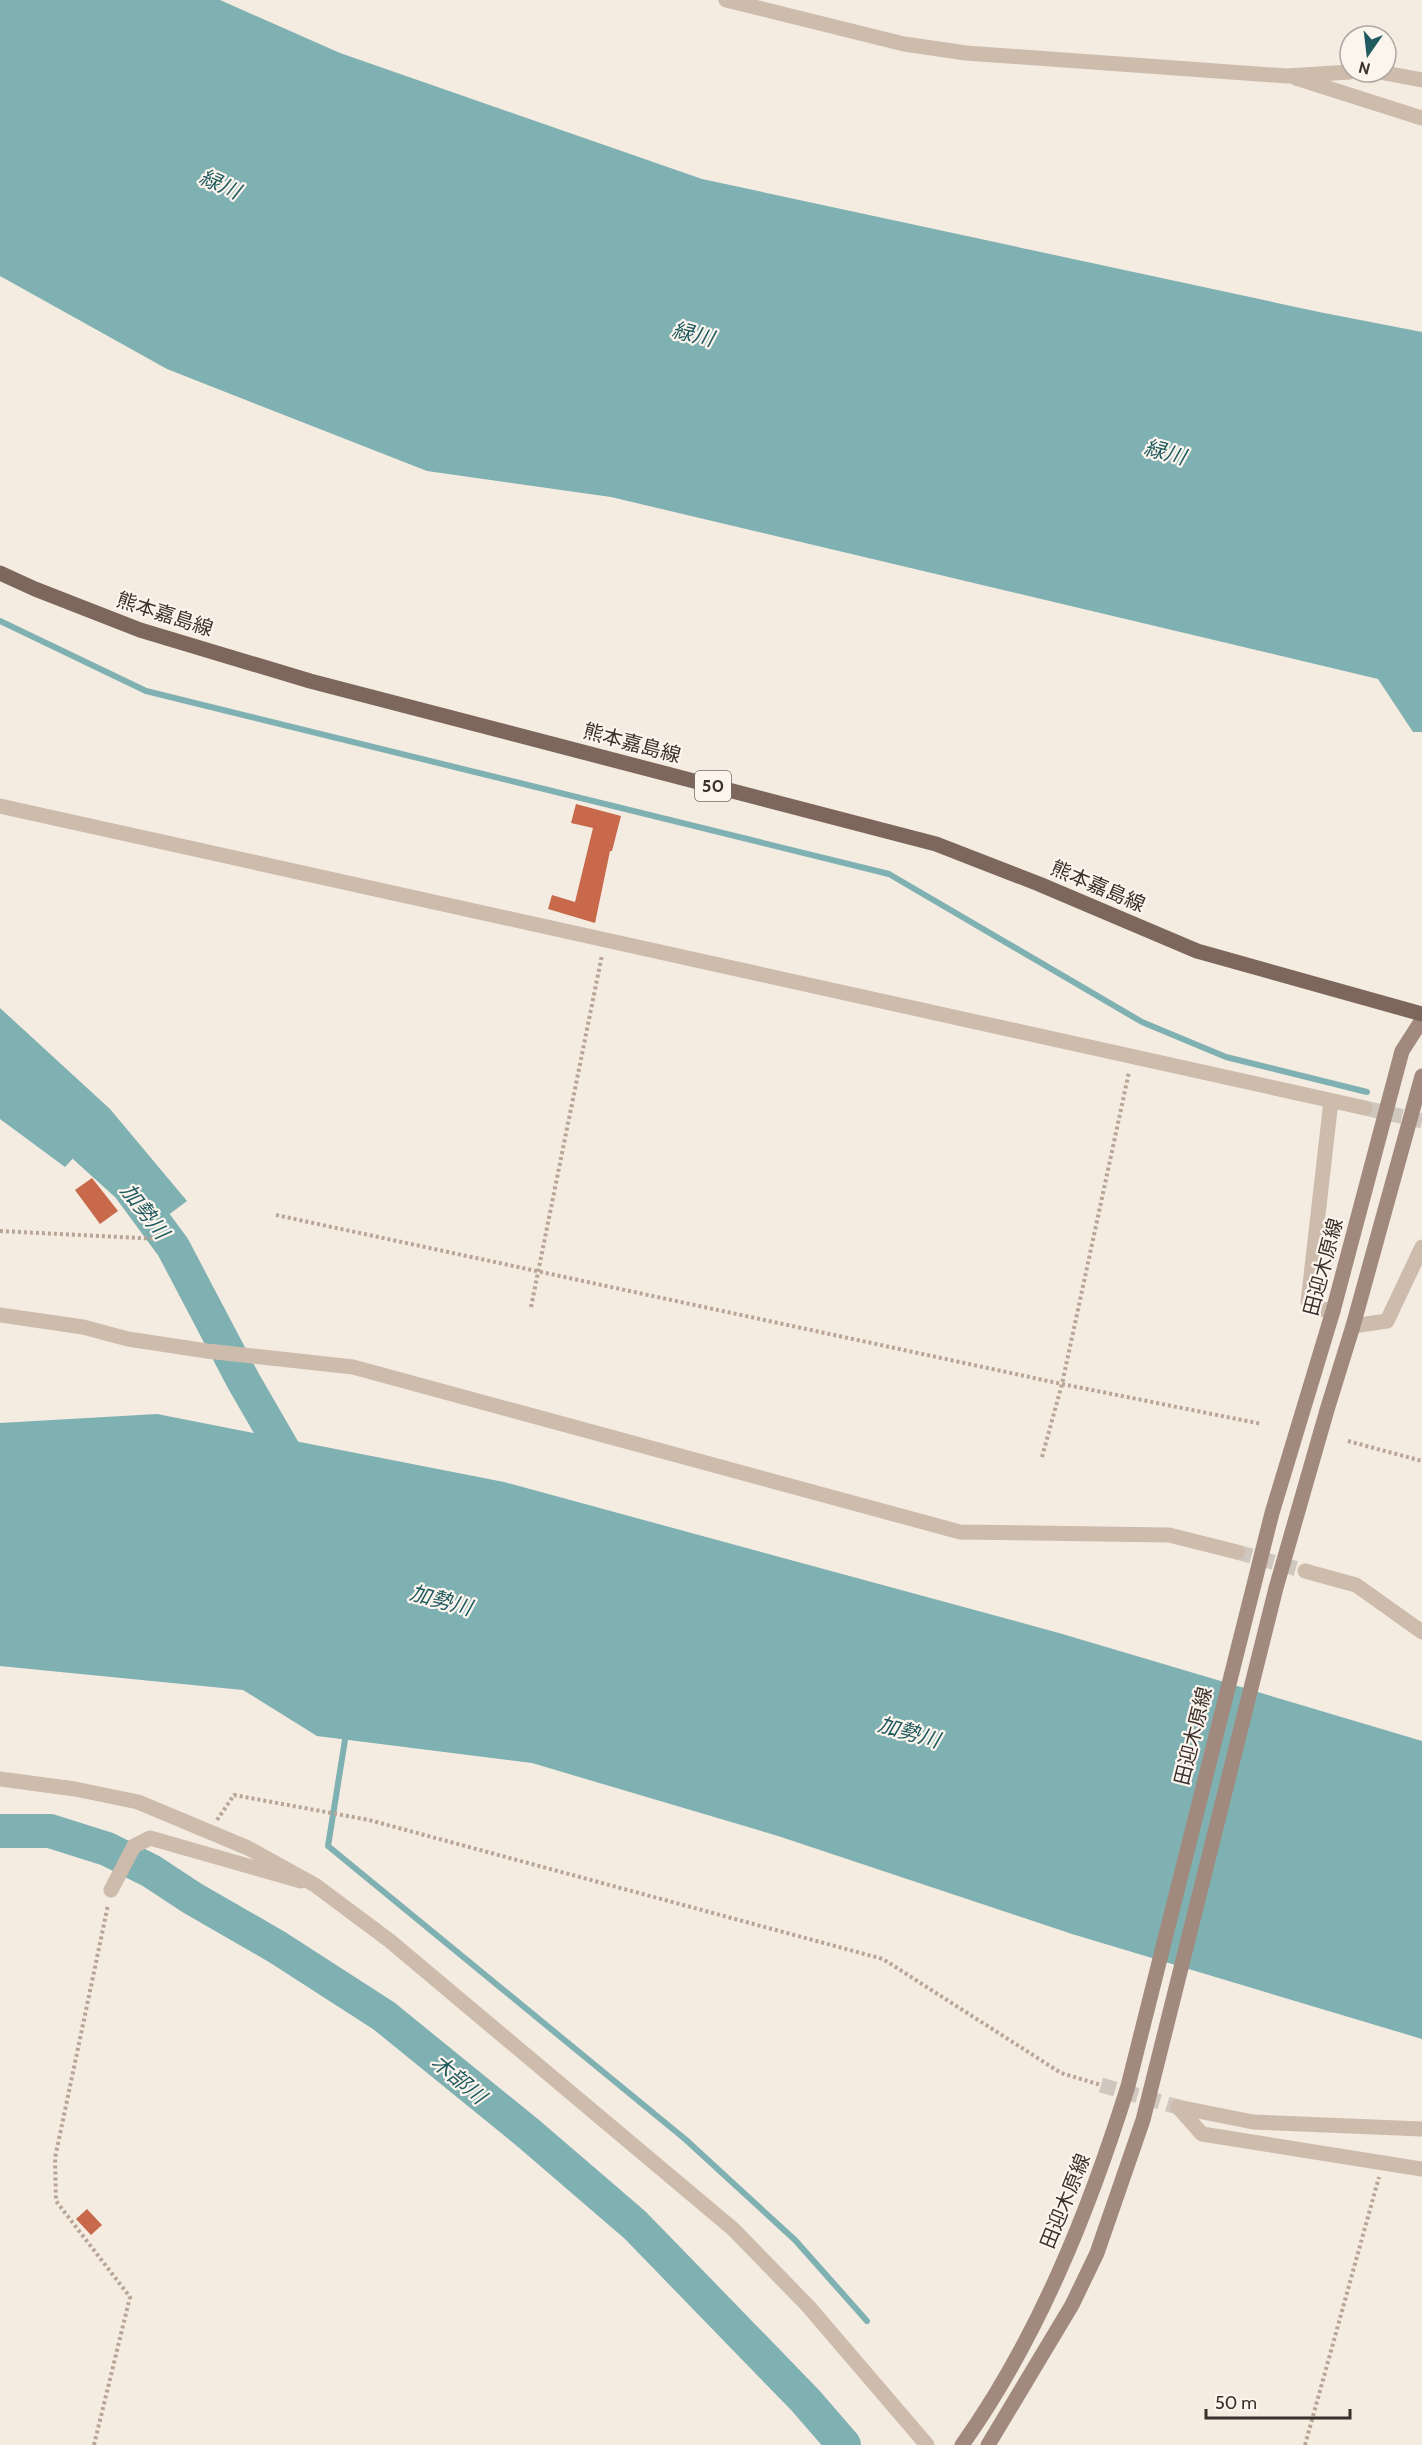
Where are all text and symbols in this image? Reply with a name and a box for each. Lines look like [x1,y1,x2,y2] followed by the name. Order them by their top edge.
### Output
[1338,24,1398,84] north arrow
[1357,57,1372,79] text: N
[196,164,246,205] water label: 緑川
[670,317,718,352] water label: 緑川
[1141,434,1190,470] water label: 緑川
[114,587,216,641] street label: 熊本嘉島線
[581,718,683,768] street label: 熊本嘉島線
[695,771,731,801] road number: 50
[1047,855,1149,917] street label: 熊本嘉島線
[116,1178,175,1245] water label: 加勢川
[1298,1216,1348,1318] street label: 田迎木原線
[407,1580,477,1621] water label: 加勢川
[1169,1685,1217,1787] street label: 田迎木原線
[875,1711,945,1753] water label: 加勢川
[427,2049,493,2110] water label: 木部川
[1035,2150,1095,2252] street label: 田迎木原線
[1206,2382,1350,2420] scale bar
[1215,2392,1257,2414] text: 50 m

